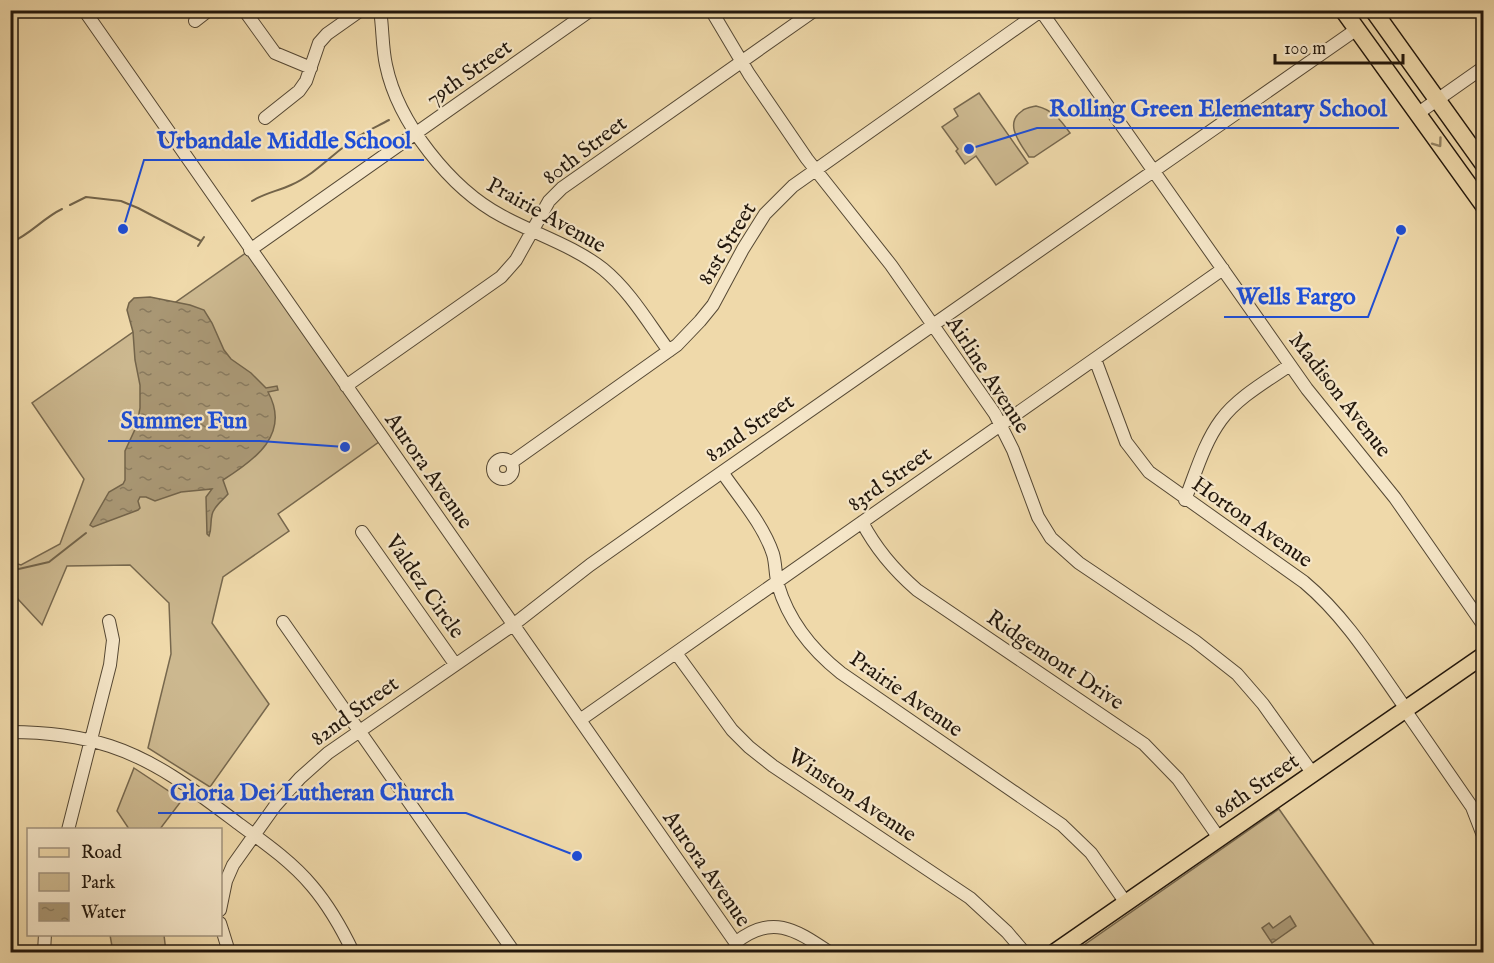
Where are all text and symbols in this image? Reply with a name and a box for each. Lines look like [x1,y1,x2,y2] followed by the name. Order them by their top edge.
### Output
[1275,27,1402,65] scale bar
[421,34,518,113] street label: 79th Street
[1284,38,1326,61] text: 100 m
[1037,86,1399,128] callout: Rolling Green Elementary School
[1049,94,1387,125] text: Rolling Green Elementary School
[538,110,633,191] street label: 80th Street
[144,118,424,160] callout: Urbandale Middle School
[155,126,412,157] text: Urbandale Middle School
[1431,137,1442,148] one-way arrow
[481,171,611,260] street label: Prairie Avenue
[692,197,764,290] street label: 81st Street
[1224,275,1368,317] callout: Wells Fargo
[1235,282,1356,313] text: Wells Fargo
[938,310,1036,439] street label: Airline Avenue
[1282,327,1397,463] street label: Madison Avenue
[700,388,800,469] street label: 82nd Street
[108,399,260,441] callout: Summer Fun
[120,406,248,437] text: Summer Fun
[377,407,479,535] street label: Aurora Avenue
[843,440,938,519] street label: 83rd Street
[1186,471,1318,575] street label: Horton Avenue
[378,529,470,644] street label: Valdez Circle
[981,604,1129,717] street label: Ridgemont Drive
[844,645,968,744] street label: Prairie Avenue
[306,670,405,753] street label: 82nd Street
[782,742,922,849] street label: Winston Avenue
[1210,747,1305,826] street label: 86th Street
[158,771,466,813] callout: Gloria Dei Lutheran Church
[170,778,454,809] text: Gloria Dei Lutheran Church
[655,805,757,933] street label: Aurora Avenue
[27,828,222,936] legend
[81,842,122,865] text: Road
[81,872,116,895] text: Park
[81,902,126,925] text: Water

